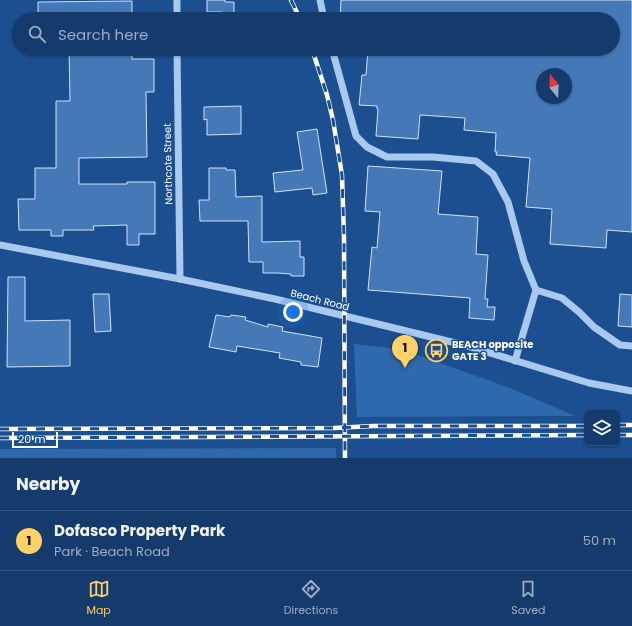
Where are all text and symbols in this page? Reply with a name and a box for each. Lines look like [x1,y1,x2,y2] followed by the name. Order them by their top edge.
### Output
[12,12,620,56] search box
[26,23,48,45] icon: search
[58,24,148,45] text: Search here
[536,68,572,104] north arrow
[160,123,176,205] street label: Northcote Street
[289,285,351,315] street label: Beach Road
[283,302,303,322] your location
[392,335,418,368] pin: 1
[423,337,449,363] bus stop icon: BEACH opposite GATE 3
[452,337,534,364] place label: BEACH opposite GATE 3
[584,410,620,446] map controls
[584,410,620,446] button: layers
[12,430,58,449] scale bar
[18,431,46,447] text: 20 m
[16,472,80,496] text: Nearby
[54,520,225,541] text: Dofasco Property Park
[27,531,31,550] text: 1
[583,531,616,550] text: 50 m
[54,542,170,561] text: Park · Beach Road
[86,578,111,619] tab: Map
[284,578,338,619] tab: Directions
[511,578,546,619] tab: Saved

